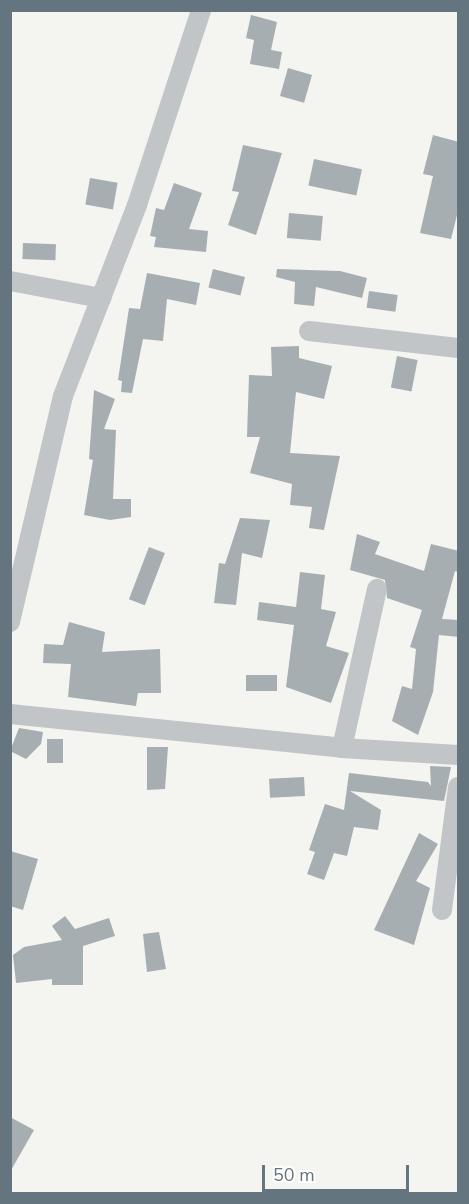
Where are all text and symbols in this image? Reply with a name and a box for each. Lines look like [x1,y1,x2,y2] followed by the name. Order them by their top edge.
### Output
[265,1153,412,1191] scale bar
[273,1163,315,1187] text: 50 m

